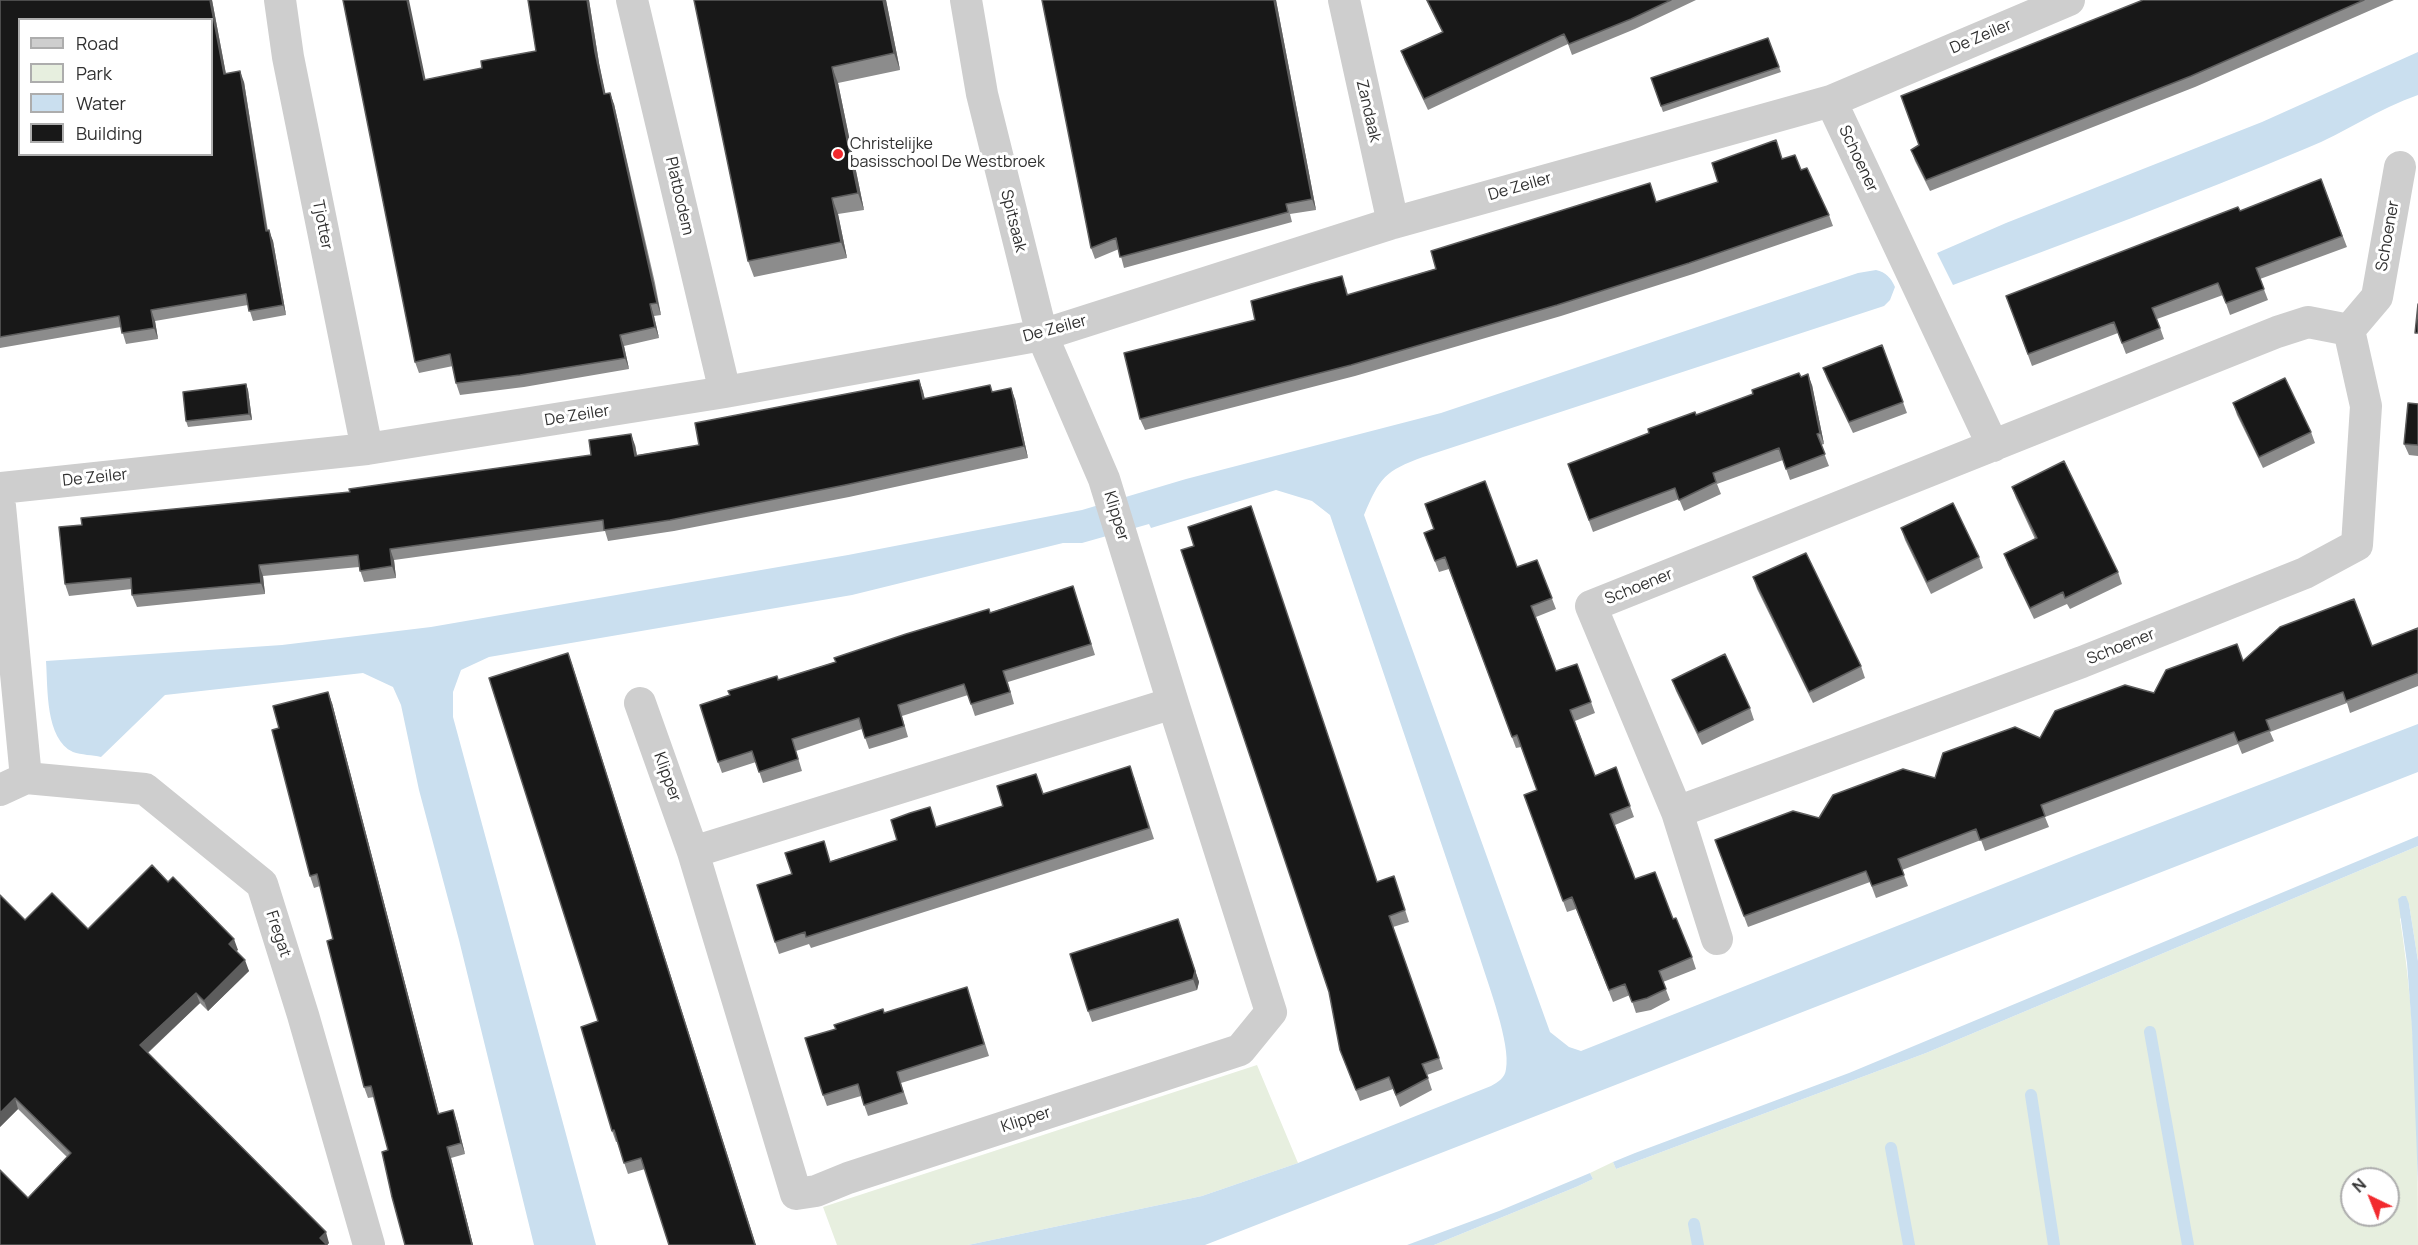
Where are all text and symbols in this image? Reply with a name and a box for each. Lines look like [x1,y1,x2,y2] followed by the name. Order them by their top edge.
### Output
[1947,15,2015,59] street label: De Zeiler
[18,18,213,156] legend
[76,31,119,55] text: Road
[76,61,112,85] text: Park
[1352,78,1384,144] street label: Zandaak
[76,91,126,115] text: Water
[76,121,142,145] text: Building
[1834,123,1882,195] street label: Schoener
[850,135,1045,173] place label: Christelijke basisschool De Westbroek
[831,147,845,161] marker: Christelijke basisschool De Westbroek
[661,155,697,237] street label: Platbodem
[1486,169,1554,205] street label: De Zeiler
[996,188,1030,254] street label: Spitsaak
[308,199,336,251] street label: Tjotter
[2372,199,2404,273] street label: Schoener
[1021,311,1089,347] street label: De Zeiler
[543,401,611,431] street label: De Zeiler
[62,465,128,491] street label: De Zeiler
[1099,489,1133,543] street label: Klipper
[1602,565,1676,609] street label: Schoener
[2084,625,2158,669] street label: Schoener
[649,750,685,804] street label: Klipper
[261,908,295,960] street label: Fregat
[999,1103,1053,1137] street label: Klipper
[2340,1167,2400,1227] north arrow
[2347,1173,2371,1197] text: N

